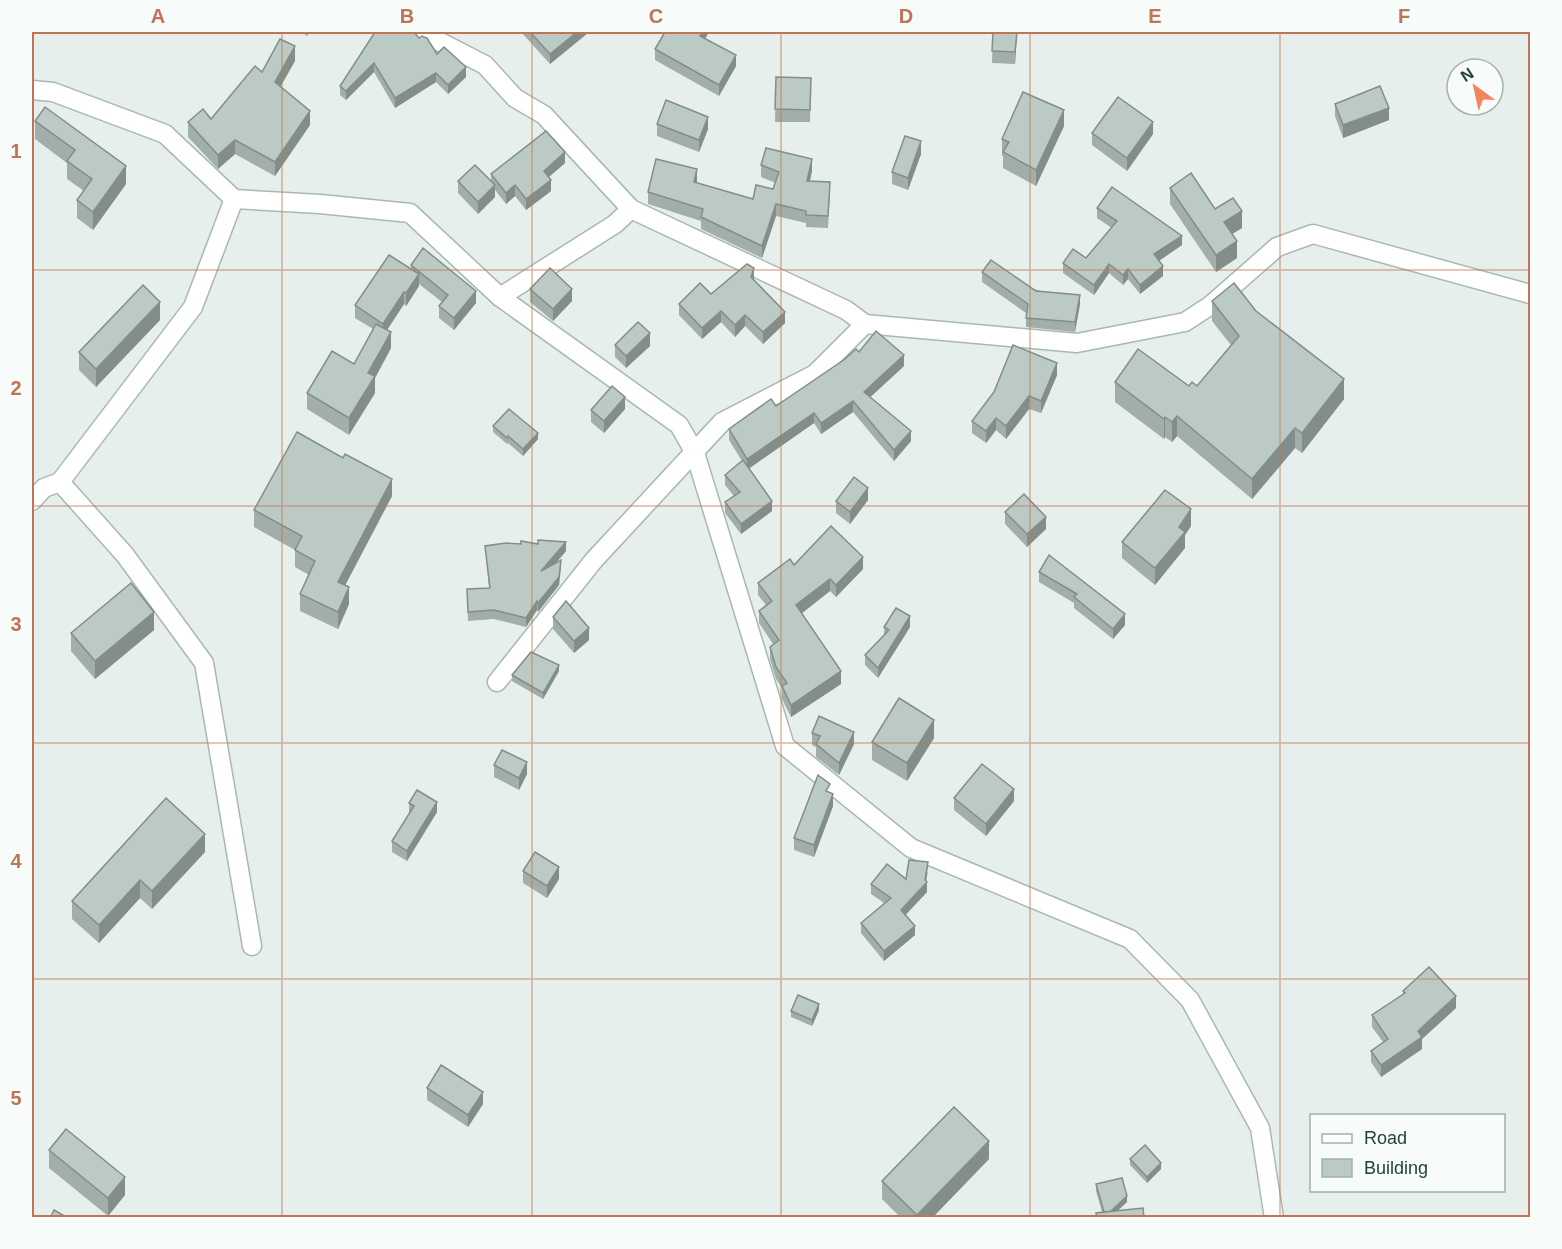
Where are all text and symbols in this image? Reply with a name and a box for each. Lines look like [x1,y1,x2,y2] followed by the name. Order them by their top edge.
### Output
[151,5,165,27] text: A
[400,5,414,27] text: B
[649,5,663,27] text: C
[899,5,913,27] text: D
[1148,5,1162,27] text: E
[1398,5,1410,27] text: F
[1445,57,1505,117] north arrow
[1458,65,1477,85] text: N
[10,140,22,162] text: 1
[10,377,22,399] text: 2
[10,613,22,635] text: 3
[10,850,22,872] text: 4
[10,1087,22,1109] text: 5
[1310,1114,1505,1192] legend
[1364,1128,1407,1148] text: Road
[1364,1158,1428,1178] text: Building

